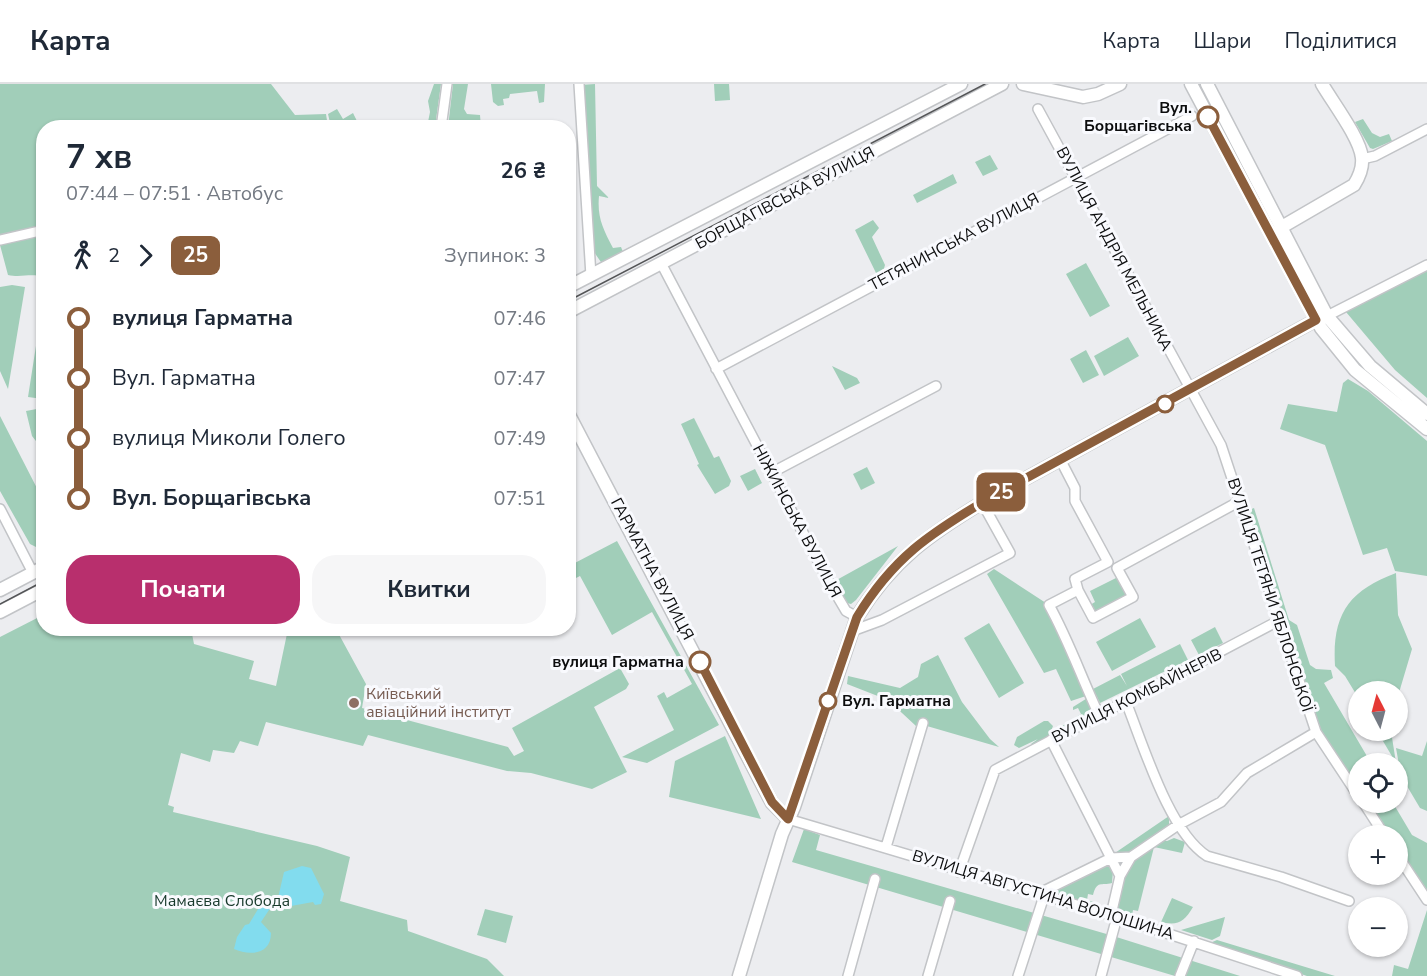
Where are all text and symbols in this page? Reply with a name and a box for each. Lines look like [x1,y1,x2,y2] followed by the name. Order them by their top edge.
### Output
[30,22,111,60] text: Карта
[1103,27,1160,55] text: Карта
[1193,27,1252,55] text: Шари
[1285,27,1397,55] text: Поділитися
[1084,97,1192,137] place label: Вул. Борщагівська
[1197,106,1219,128] marker: Вул. Борщагівська
[66,135,132,180] text: 7 хв
[691,141,879,255] street label: БОРЩАГІВСЬКА ВУЛИЦЯ
[1051,143,1177,355] street label: ВУЛИЦЯ АНДРІЯ МЕЛЬНИКА
[500,156,546,186] text: 26 ₴
[66,180,283,207] text: 07:44 – 07:51 · Автобус
[865,188,1043,296] street label: ТЕТЯНИНСЬКА ВУЛИЦЯ
[66,239,99,272] icon: walk
[129,239,162,272] icon: forward
[183,241,208,269] text: 25
[108,242,120,269] text: 2
[444,242,546,269] text: Зупинок: 3
[112,303,293,333] text: вулиця Гарматна
[493,305,546,332] text: 07:46
[112,363,256,393] text: Вул. Гарматна
[493,365,546,392] text: 07:47
[1156,395,1174,413] unlabelled marker
[112,423,346,453] text: вулиця Миколи Голего
[493,425,546,452] text: 07:49
[747,441,847,601] street label: НІЖИНСЬКА ВУЛИЦЯ
[974,472,1028,512] line badge: 25
[1222,475,1319,716] street label: ВУЛИЦЯ ТЕТЯНИ ЯБЛОНСЬКОЇ
[988,478,1014,506] text: 25
[112,483,311,513] text: Вул. Борщагівська
[493,485,546,512] text: 07:51
[605,494,699,644] street label: ГАРМАТНА ВУЛИЦЯ
[66,555,300,624] button: Почати
[312,555,546,624] button: Квитки
[1048,643,1226,749] street label: ВУЛИЦЯ КОМБАЙНЕРІВ
[552,651,684,673] place label: вулиця Гарматна
[689,651,711,673] marker: вулиця Гарматна
[1348,681,1408,741] north arrow
[1348,681,1408,957] map controls
[366,683,512,723] place label: Київський авіаційний інститут
[842,690,951,712] place label: Вул. Гарматна
[819,692,837,710] marker: Вул. Гарматна
[347,696,361,710] marker: Київський авіаційний інститут
[1348,753,1408,813] button: locate
[1348,825,1408,885] button: +
[909,845,1177,945] street label: ВУЛИЦЯ АВГУСТИНА ВОЛОШИНА
[154,890,290,912] park label: Мамаєва Слобода
[1348,897,1408,957] button: −

